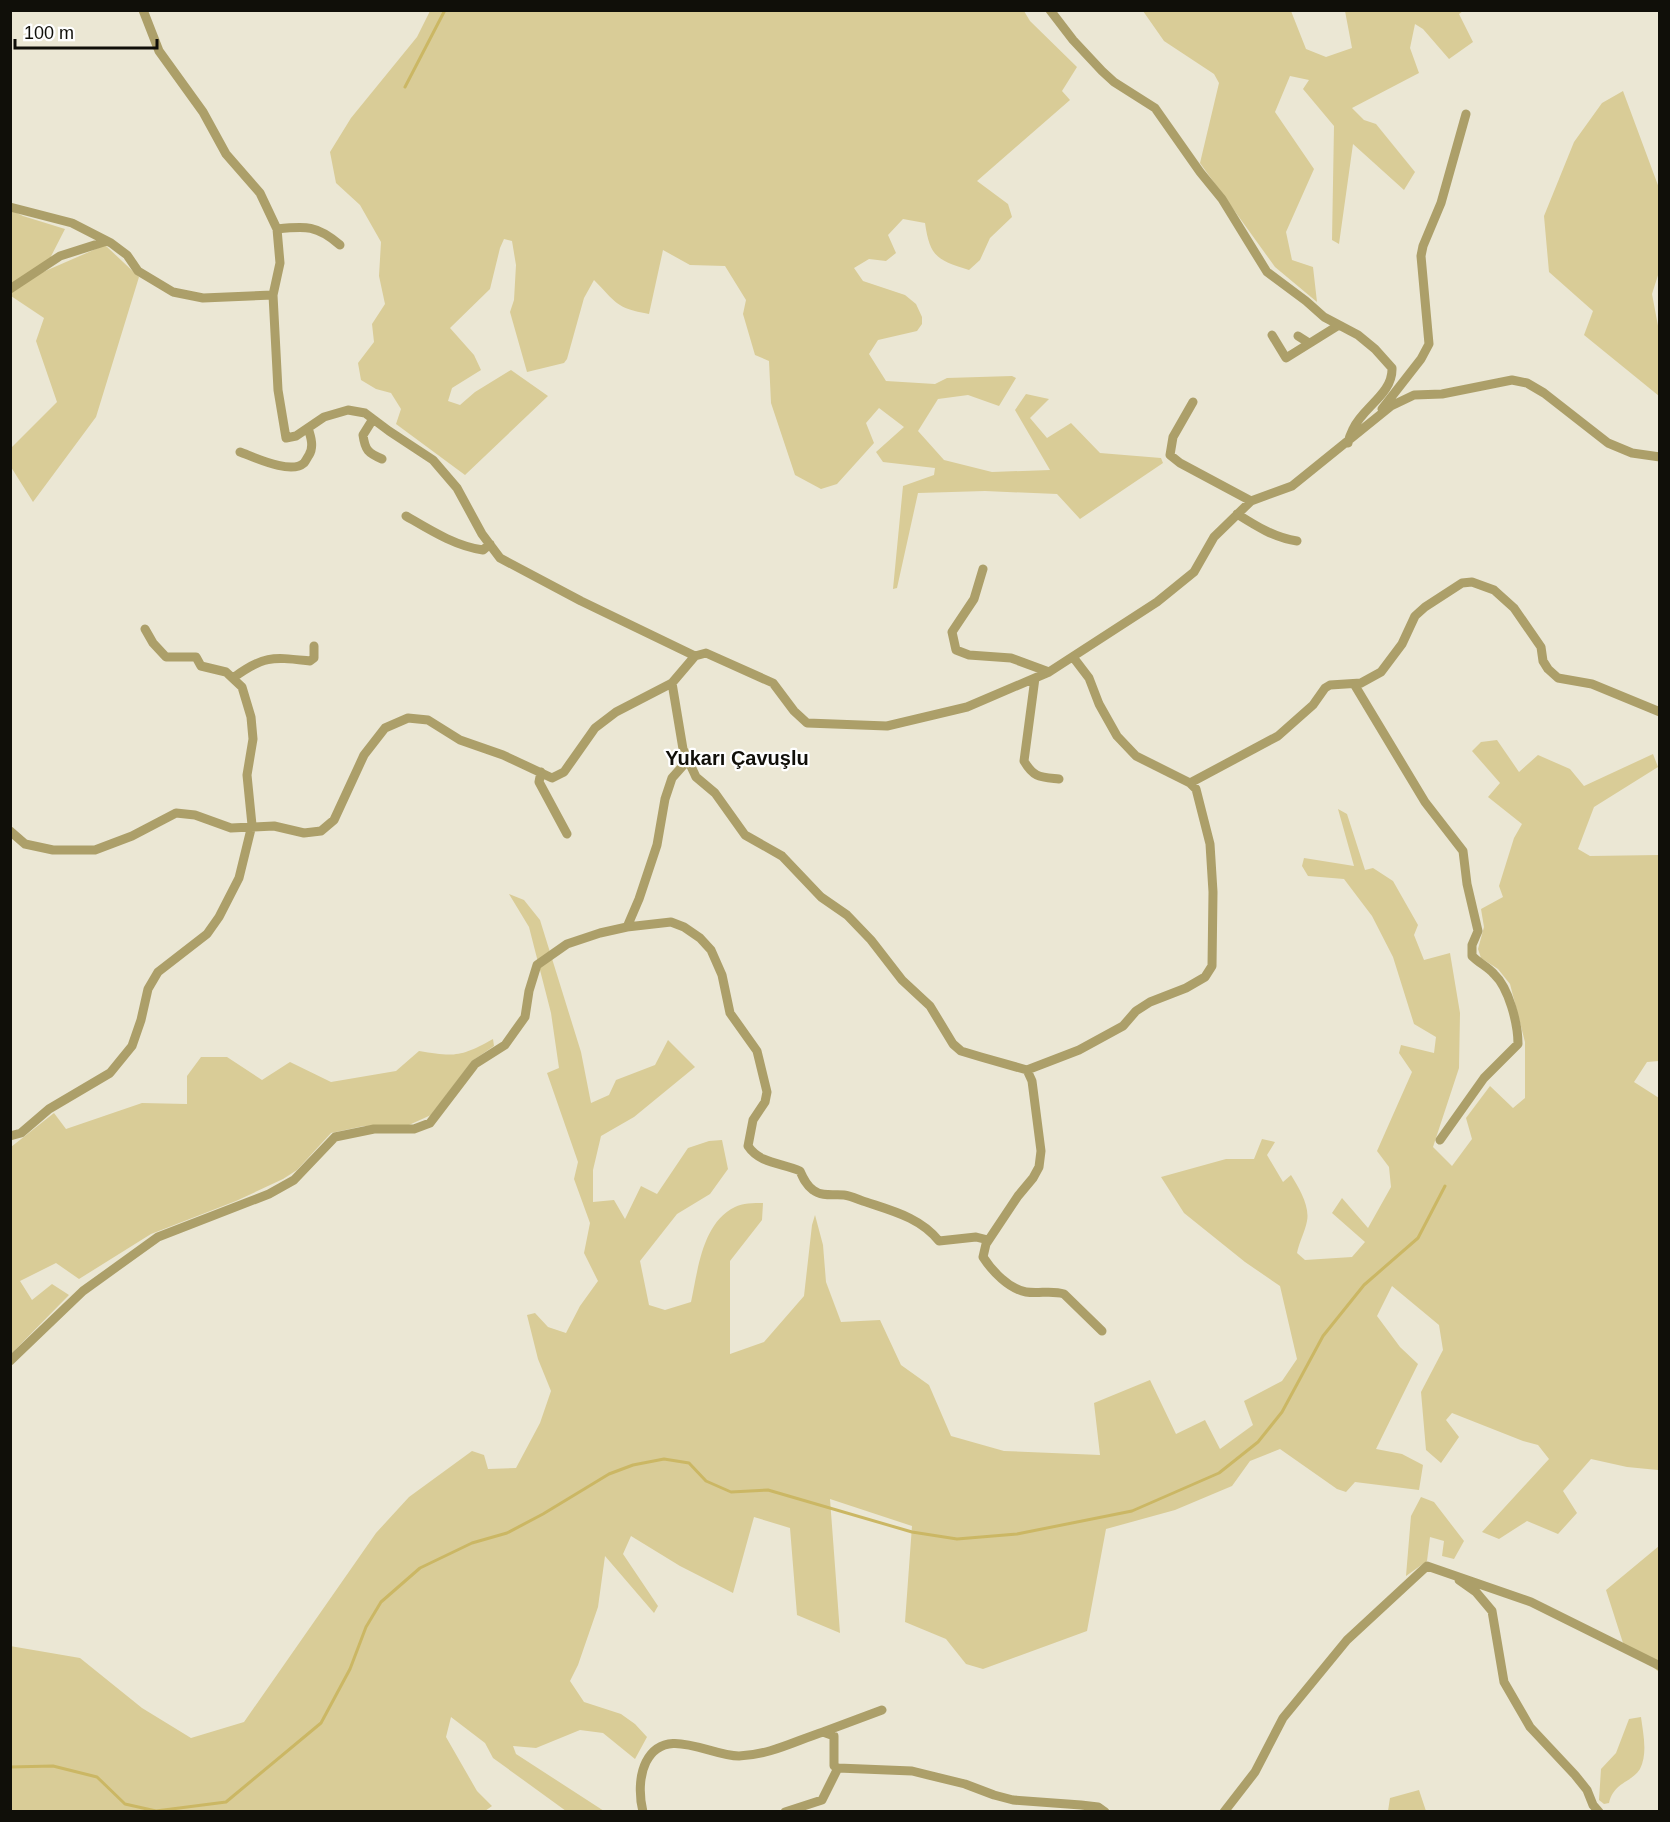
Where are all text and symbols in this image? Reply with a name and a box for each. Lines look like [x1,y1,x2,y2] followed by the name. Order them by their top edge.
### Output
[15,12,158,50] scale bar
[24,23,74,43] text: 100 m
[665,747,809,769] district label: Yukarı Çavuşlu

